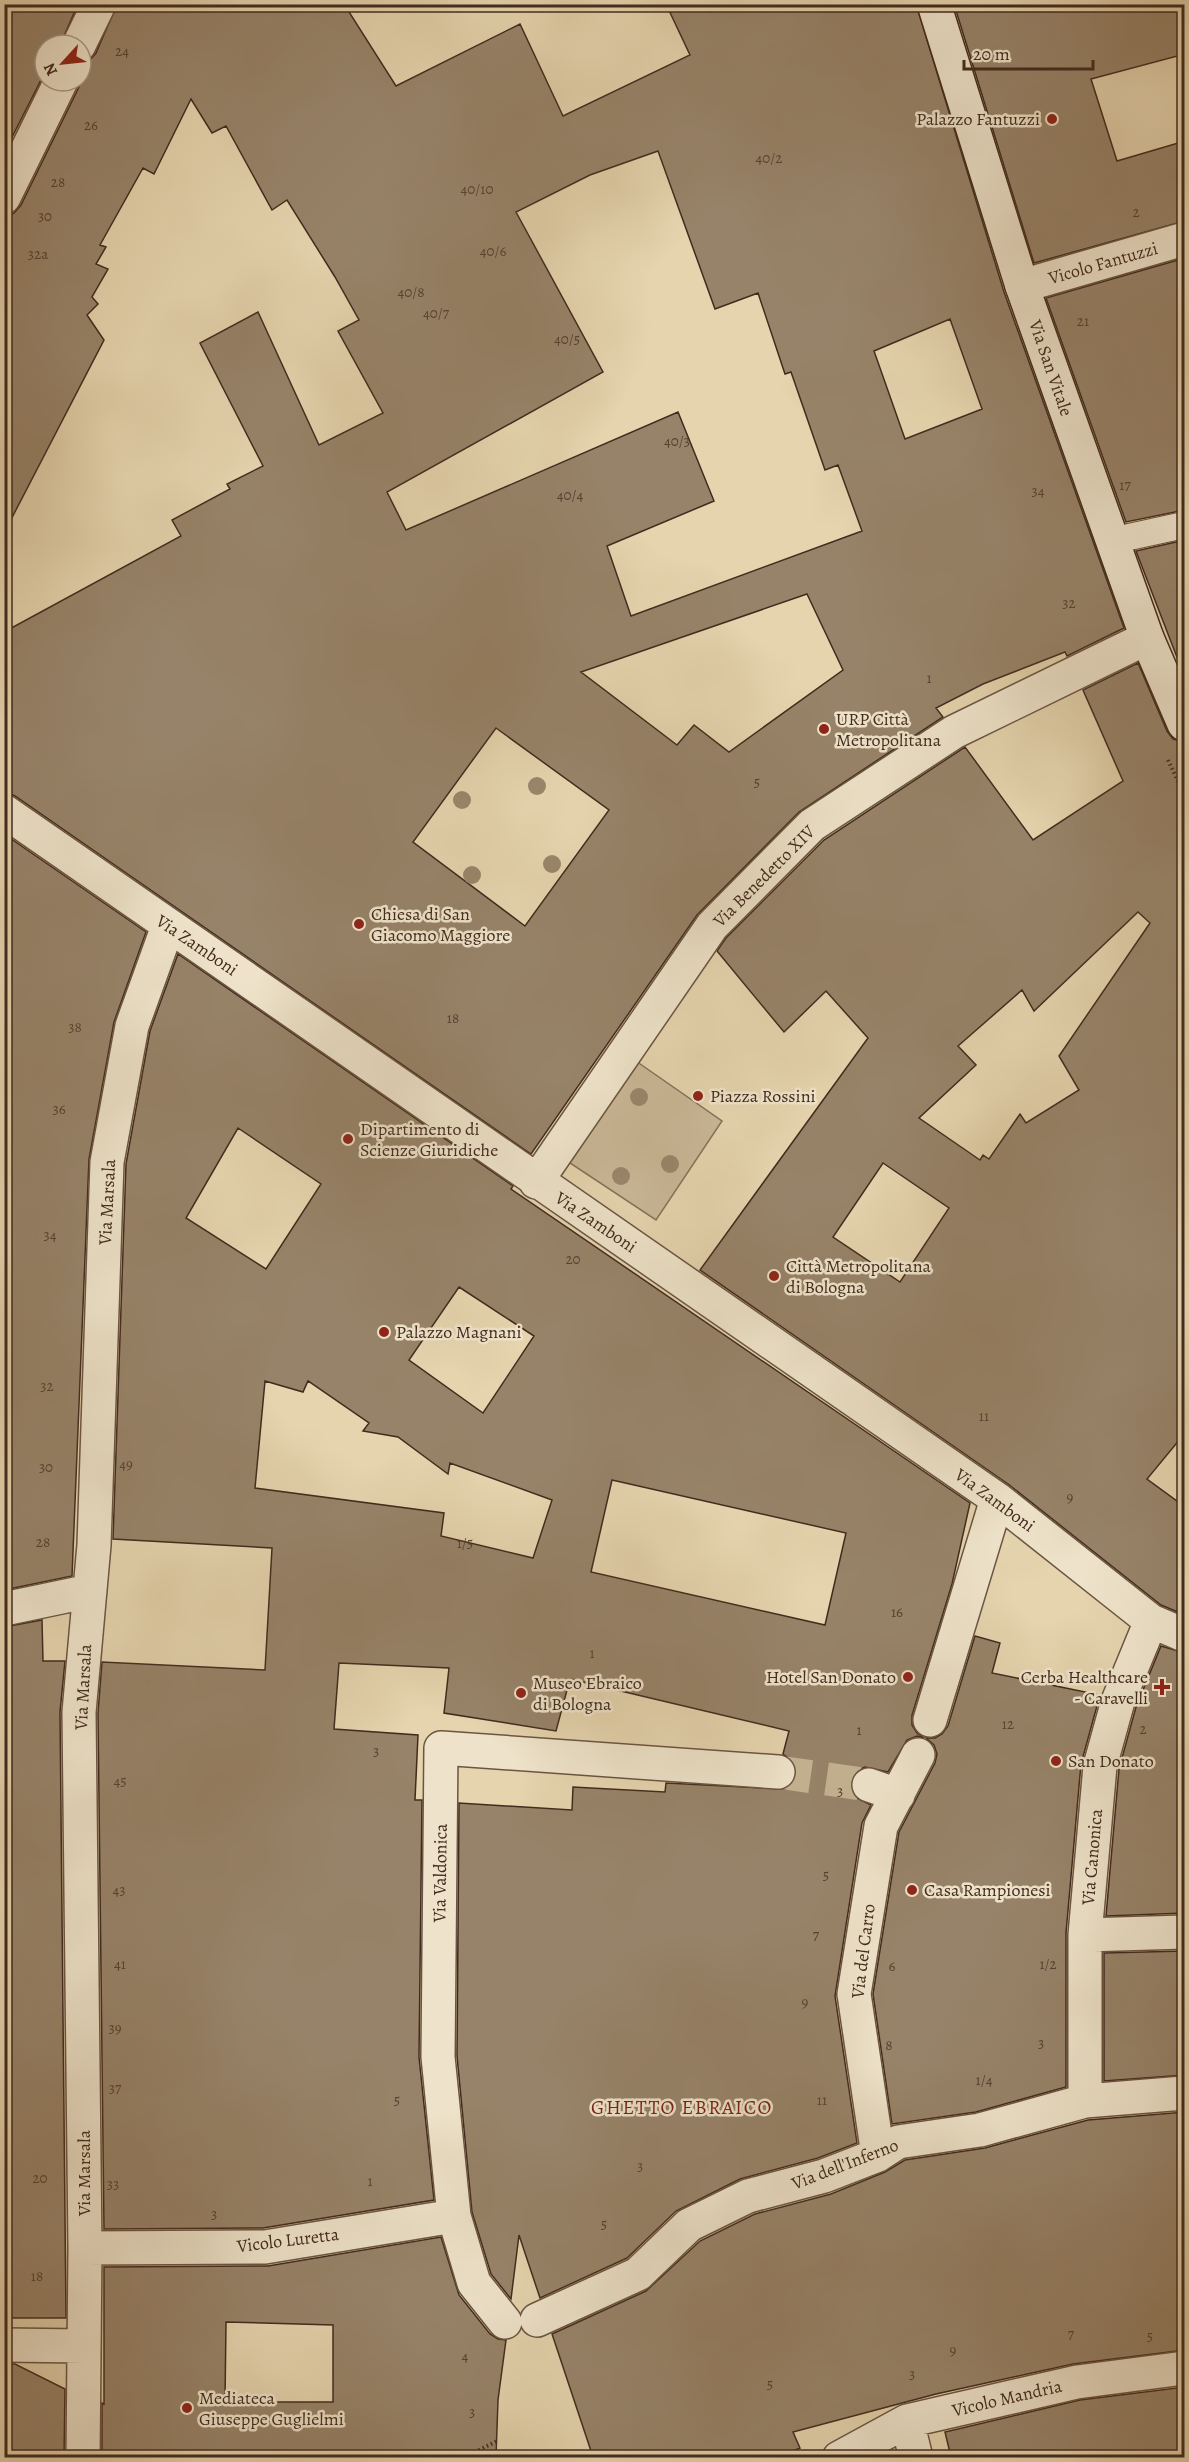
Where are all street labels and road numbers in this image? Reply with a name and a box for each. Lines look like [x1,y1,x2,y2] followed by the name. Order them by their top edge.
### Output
[1045,236,1160,290] street label: Vicolo Fantuzzi
[1023,316,1079,419] street label: Via San Vitale
[707,820,820,933] street label: Via Benedetto XIV
[151,908,243,981] street label: Via Zamboni
[93,1158,121,1247] street label: Via Marsala
[550,1185,642,1258] street label: Via Zamboni
[949,1462,1040,1537] street label: Via Zamboni
[69,1643,97,1732] street label: Via Marsala
[1076,1807,1108,1907] street label: Via Canonica
[427,1823,453,1924] street label: Via Valdonica
[845,1902,881,2001] street label: Via del Carro
[72,2129,96,2217] street label: Via Marsala
[787,2133,902,2196] street label: Via dell'Inferno
[235,2222,341,2258] street label: Vicolo Luretta
[949,2374,1065,2423] street label: Vicolo Mandria

